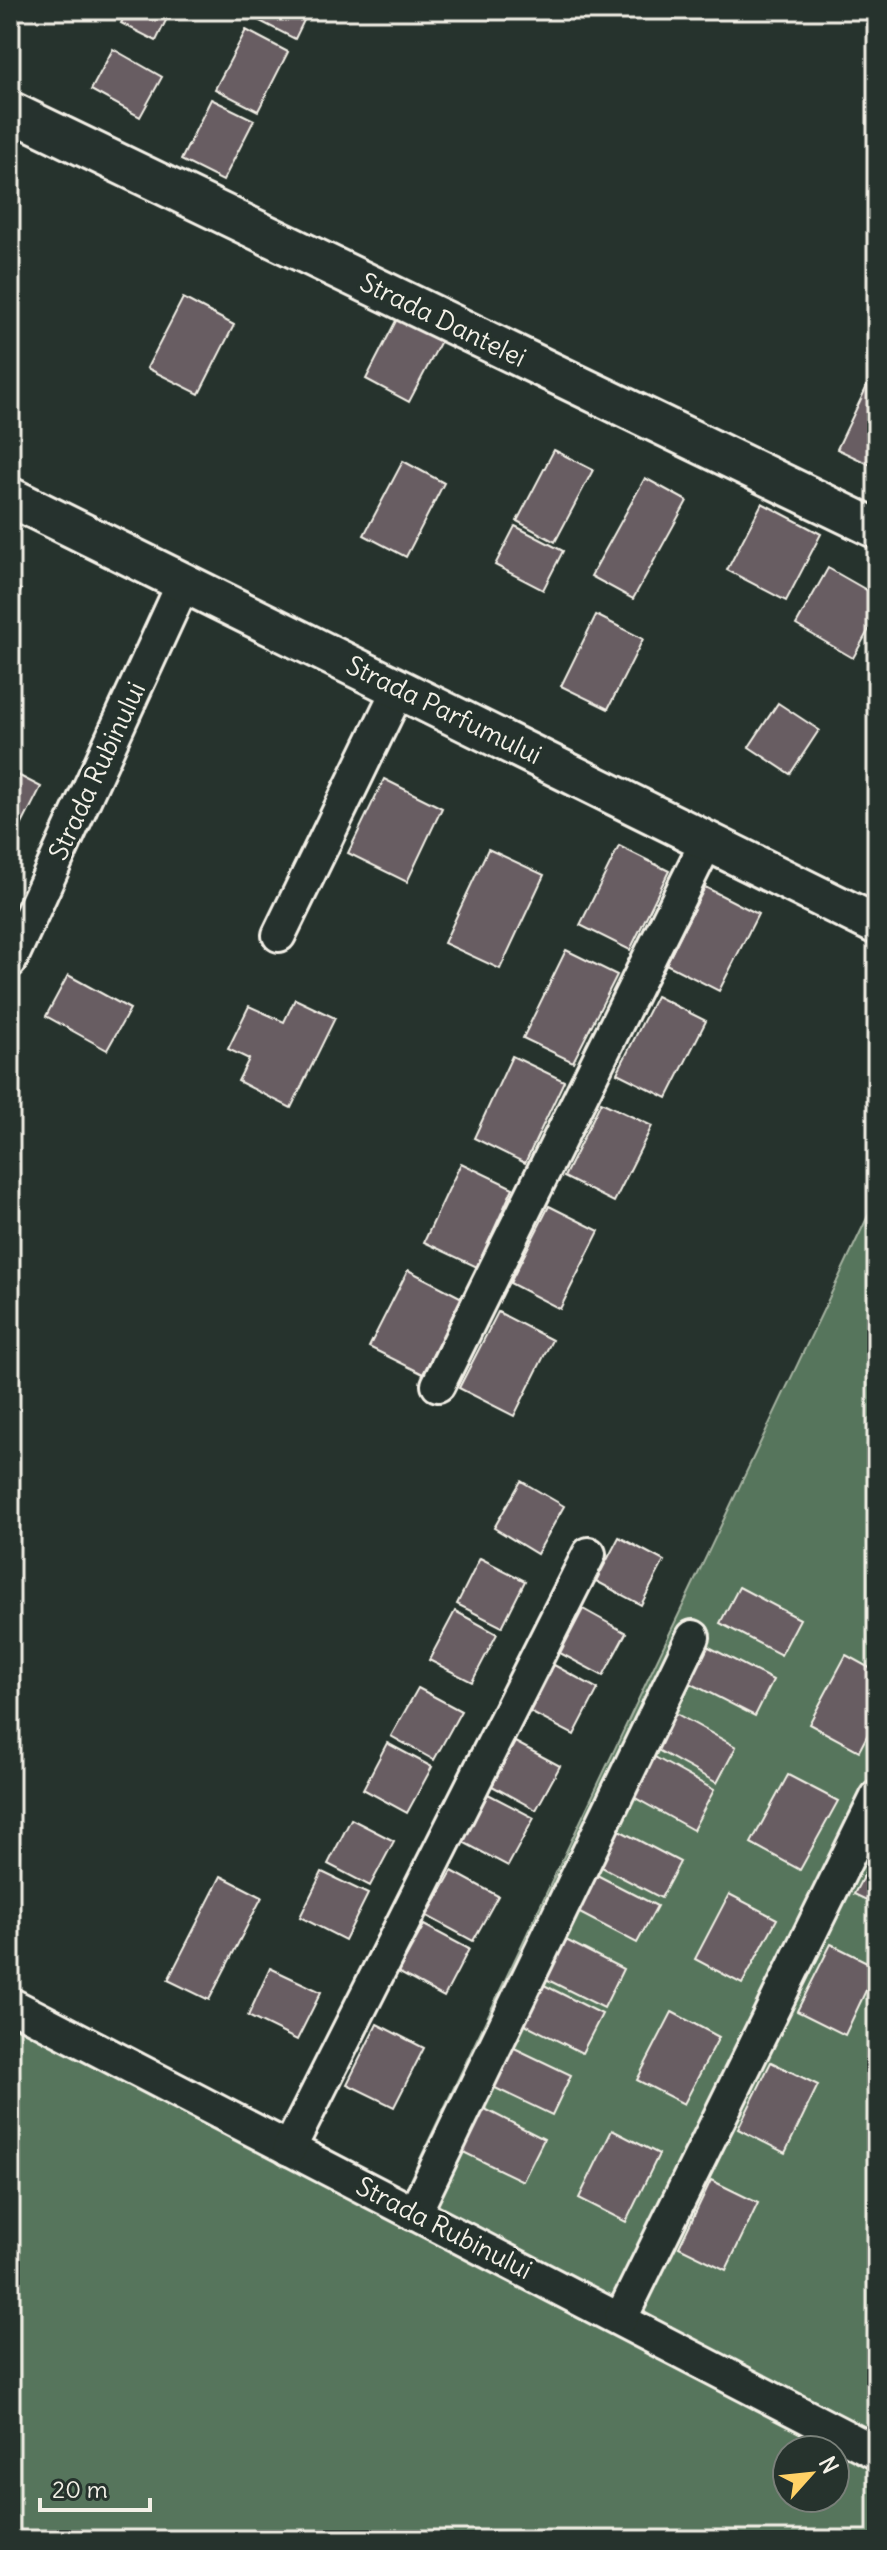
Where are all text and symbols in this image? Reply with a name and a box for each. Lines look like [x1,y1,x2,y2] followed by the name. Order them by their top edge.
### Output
[355,265,532,374] street label: Strada Dantelei
[341,648,547,771] street label: Strada Parfumului
[41,676,152,865] street label: Strada Rubinului
[351,2169,538,2286] street label: Strada Rubinului
[771,2434,851,2514] north arrow
[813,2452,845,2478] text: N
[40,2462,150,2512] scale bar
[52,2474,108,2504] text: 20 m

